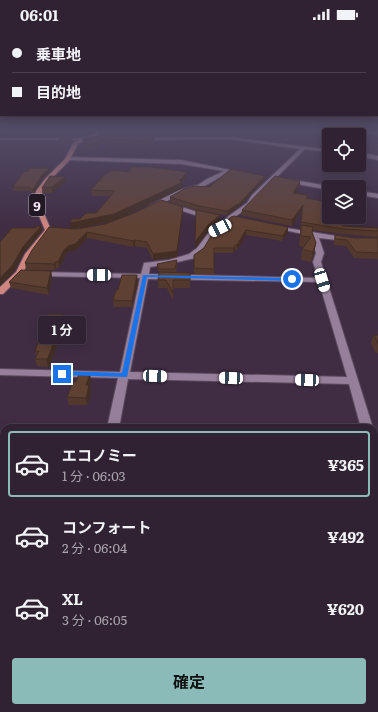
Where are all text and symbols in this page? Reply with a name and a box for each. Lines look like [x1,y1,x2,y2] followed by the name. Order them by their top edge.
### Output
[20,3,58,26] text: 06:01
[36,42,81,65] text: 乗車地
[36,80,81,103] text: 目的地
[322,128,366,224] map controls
[322,128,366,172] button: locate
[322,180,366,224] button: layers
[29,194,45,216] road number: 9
[207,217,233,239] car
[313,267,331,293] car
[87,269,111,281] car
[283,270,301,288] route start
[38,316,86,344] callout: 1 分
[52,320,72,339] text: 1 分
[53,365,71,383] route end
[143,370,167,382] car
[219,372,243,384] car
[295,374,319,386] car
[62,443,137,466] text: エコノミー
[14,446,50,482] icon: car
[328,453,364,476] text: ¥365
[62,466,126,485] text: 1 分 · 06:03
[62,515,152,538] text: コンフォート
[14,518,50,554] icon: car
[327,525,364,548] text: ¥492
[62,538,127,557] text: 2 分 · 06:04
[62,587,83,610] text: XL
[14,590,50,626] icon: car
[327,597,364,620] text: ¥620
[62,610,127,629] text: 3 分 · 06:05
[12,658,366,704] button: 確定

